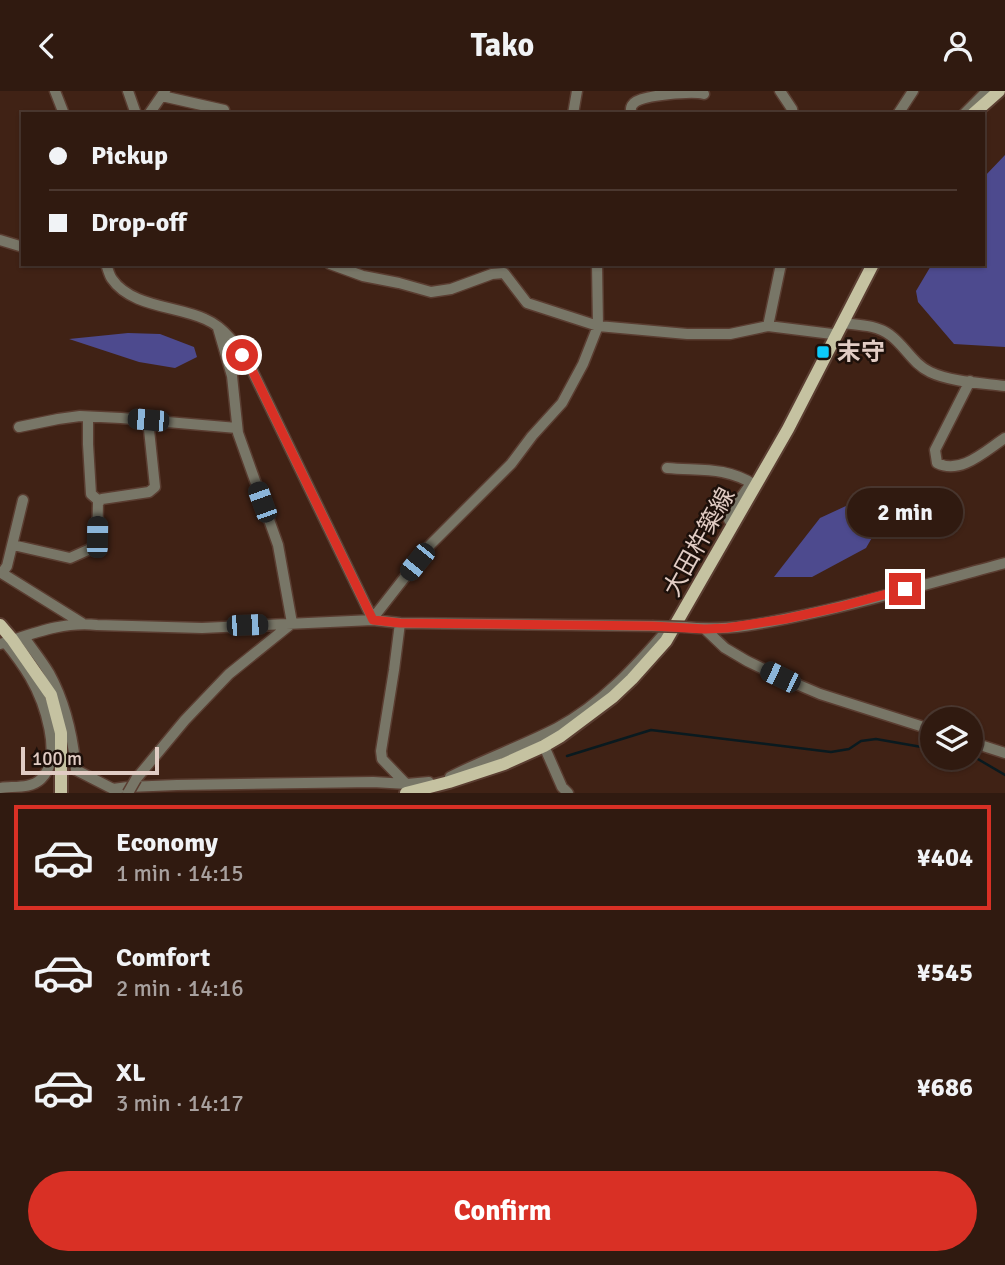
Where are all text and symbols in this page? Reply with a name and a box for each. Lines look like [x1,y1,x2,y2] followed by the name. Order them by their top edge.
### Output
[471,26,534,65] text: Tako
[28,27,66,65] icon: back
[939,27,977,65] icon: person
[91,140,168,172] text: Pickup
[91,207,187,239] text: Drop-off
[837,337,885,367] place label: 末守
[226,339,258,371] route start
[815,344,831,360] marker: 末守
[127,408,170,432] car
[245,479,280,525] car
[657,482,741,602] street label: 大田杵築線
[847,487,963,537] callout: 2 min
[877,498,933,527] text: 2 min
[87,516,108,558] car
[396,539,439,585] car
[889,573,921,605] route end
[226,614,269,636] car
[757,658,804,696] car
[920,707,983,770] map controls
[920,707,983,770] button: layers
[21,743,159,775] scale bar
[32,747,82,771] text: 100 m
[32,826,95,889] icon: car
[116,827,218,859] text: Economy
[917,842,973,874] text: ¥404
[116,859,244,888] text: 1 min · 14:15
[32,941,95,1004] icon: car
[116,942,210,974] text: Comfort
[917,957,973,989] text: ¥545
[116,974,244,1003] text: 2 min · 14:16
[32,1056,95,1119] icon: car
[116,1057,146,1089] text: XL
[917,1072,973,1104] text: ¥686
[116,1089,244,1118] text: 3 min · 14:17
[28,1171,977,1251] button: Confirm

